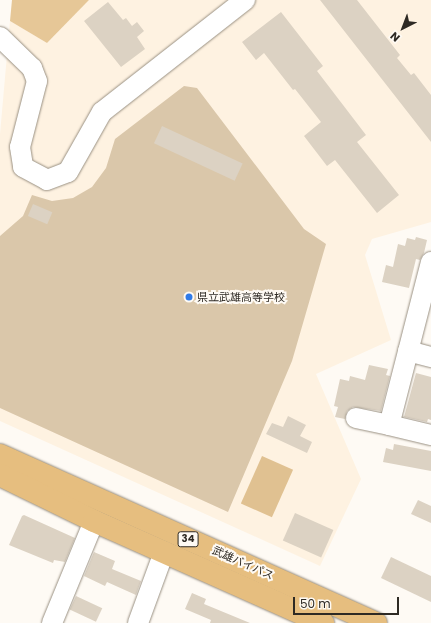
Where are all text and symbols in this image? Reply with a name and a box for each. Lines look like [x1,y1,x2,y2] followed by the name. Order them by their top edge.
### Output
[383,8,423,48] north arrow
[387,28,403,46] text: N
[197,290,285,304] place label: 県立武雄高等学校
[184,292,194,302] marker: 県立武雄高等学校
[177,531,199,547] road number: 34
[210,544,276,582] street label: 武雄バイパス
[295,589,401,615] scale bar
[300,595,331,612] text: 50 m

